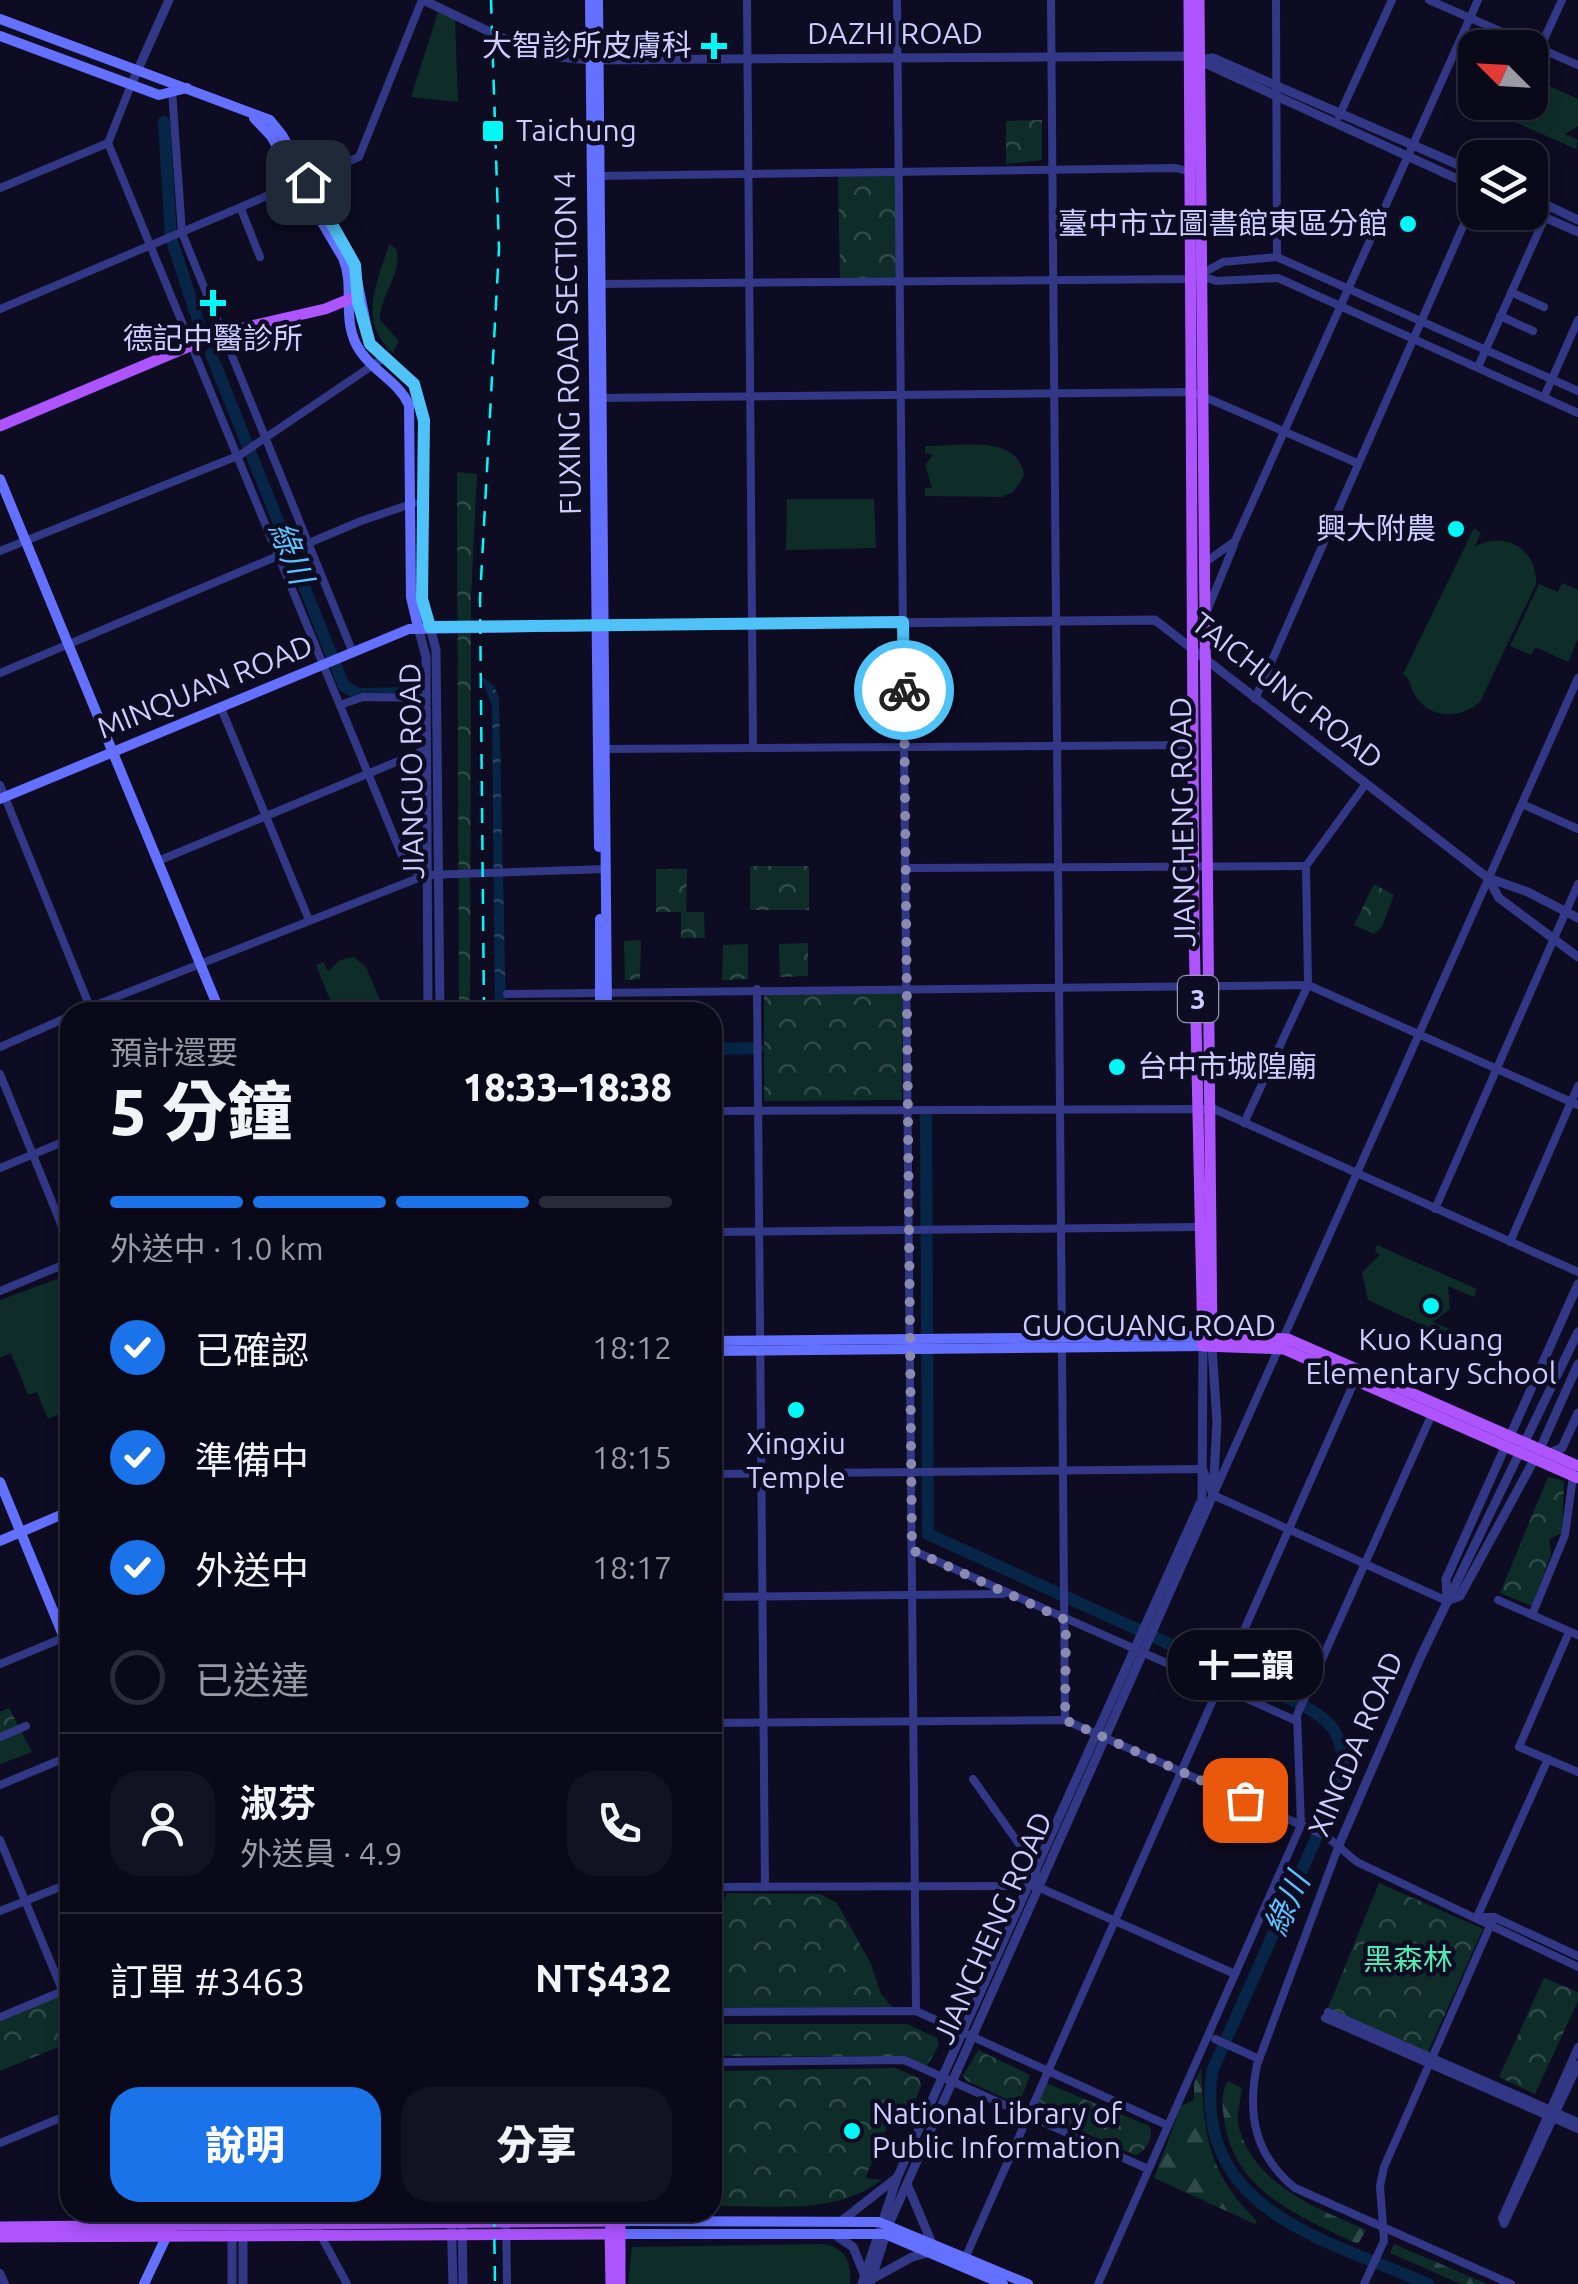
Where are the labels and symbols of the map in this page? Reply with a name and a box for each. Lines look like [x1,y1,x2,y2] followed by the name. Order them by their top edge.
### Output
[807,16,983,50] street label: DAZHI ROAD
[482,28,692,62] place label: 大智診所皮膚科
[1458,30,1548,120] north arrow
[701,33,727,59] marker: 大智診所皮膚科
[516,113,637,147] place label: Taichung
[480,118,506,144] marker: Taichung
[266,140,351,225] pin
[547,171,587,515] street label: FUXING ROAD SECTION 4
[1058,206,1388,240] place label: 臺中市立圖書館東區分館
[1397,213,1419,235] marker: 臺中市立圖書館東區分館
[200,290,226,316] marker: 德記中醫診所
[123,321,303,355] place label: 德記中醫診所
[1316,511,1436,545] place label: 興大附農
[263,516,322,592] water label: 綠川
[1445,518,1467,540] marker: 興大附農
[1186,605,1390,775] street label: TAICHUNG ROAD
[92,627,317,745] street label: MINQUAN ROAD
[854,640,954,740] courier
[392,663,430,879] street label: JIANGUO ROAD
[1163,697,1201,947] street label: JIANCHENG ROAD
[1178,976,1218,1022] road number: 3
[1137,1049,1317,1083] place label: 台中市城隍廟
[1106,1056,1128,1078] marker: 台中市城隍廟
[1420,1295,1442,1317] marker: Kuo Kuang Elementary School
[1022,1308,1276,1342] street label: GUOGUANG ROAD
[1305,1322,1557,1390] place label: Kuo Kuang Elementary School
[785,1399,807,1421] marker: Xingxiu Temple
[746,1426,846,1494] place label: Xingxiu Temple
[1168,1630,1322,1700] callout: 十二韻
[1301,1646,1409,1841] street label: XINGDA ROAD
[1203,1758,1288,1843] pin
[926,1806,1058,2049] street label: JIANCHENG ROAD
[1257,1864,1317,1940] water label: 綠川
[1363,1942,1453,1976] park label: 黑森林
[872,2096,1123,2164] place label: National Library of Public Information
[841,2120,863,2142] marker: National Library of Public Information

